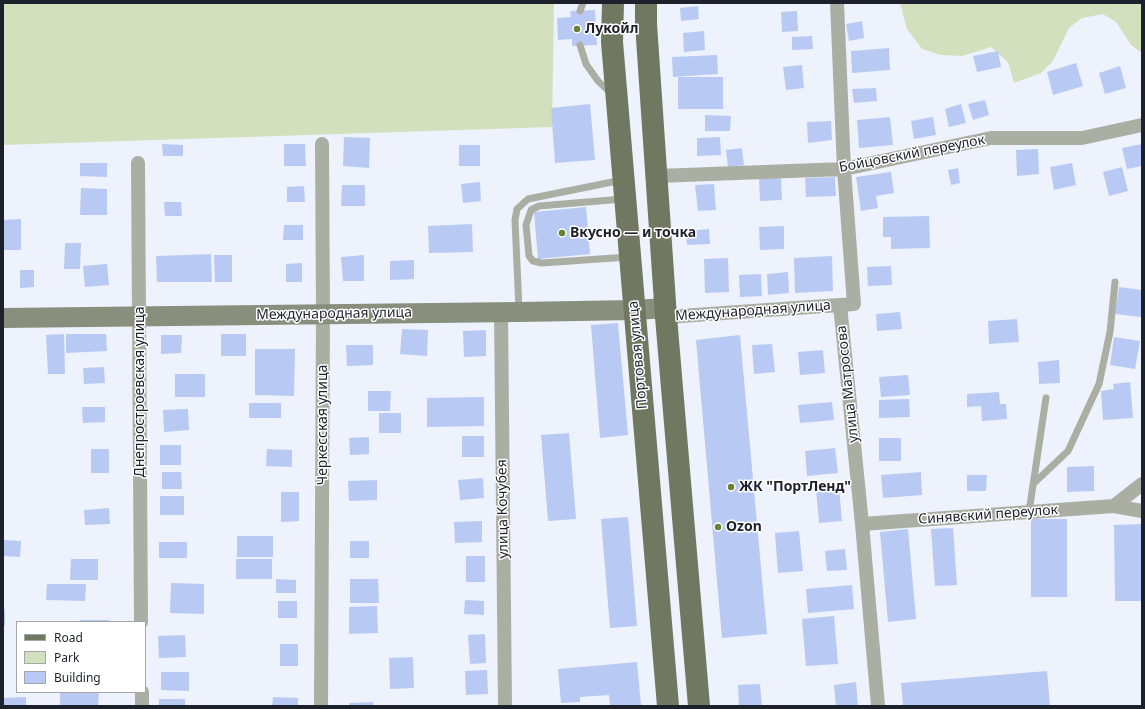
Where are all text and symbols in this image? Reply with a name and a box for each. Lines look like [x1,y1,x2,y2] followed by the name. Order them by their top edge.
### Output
[585,21,638,37] place label: Лукойл
[572,24,582,34] marker: Лукойл
[838,132,986,176] street label: Бойцовский переулок
[570,225,696,241] place label: Вкусно — и точка
[557,228,567,238] marker: Вкусно — и точка
[675,297,831,325] street label: Международная улица
[625,300,651,410] street label: Портовая улица
[256,304,412,324] street label: Международная улица
[132,307,148,477] street label: Днепростроевская улица
[833,325,863,443] street label: улица Матросова
[315,365,331,485] street label: Черкесская улица
[494,459,512,559] street label: улица Кочубея
[739,479,851,495] place label: ЖК "ПортЛенд"
[726,482,736,492] marker: ЖК "ПортЛенд"
[918,502,1058,528] street label: Синявский переулок
[726,519,762,535] place label: Ozon
[713,522,723,532] marker: Ozon
[16,621,146,693] legend
[54,629,83,646] text: Road
[54,649,79,666] text: Park
[54,669,101,686] text: Building

